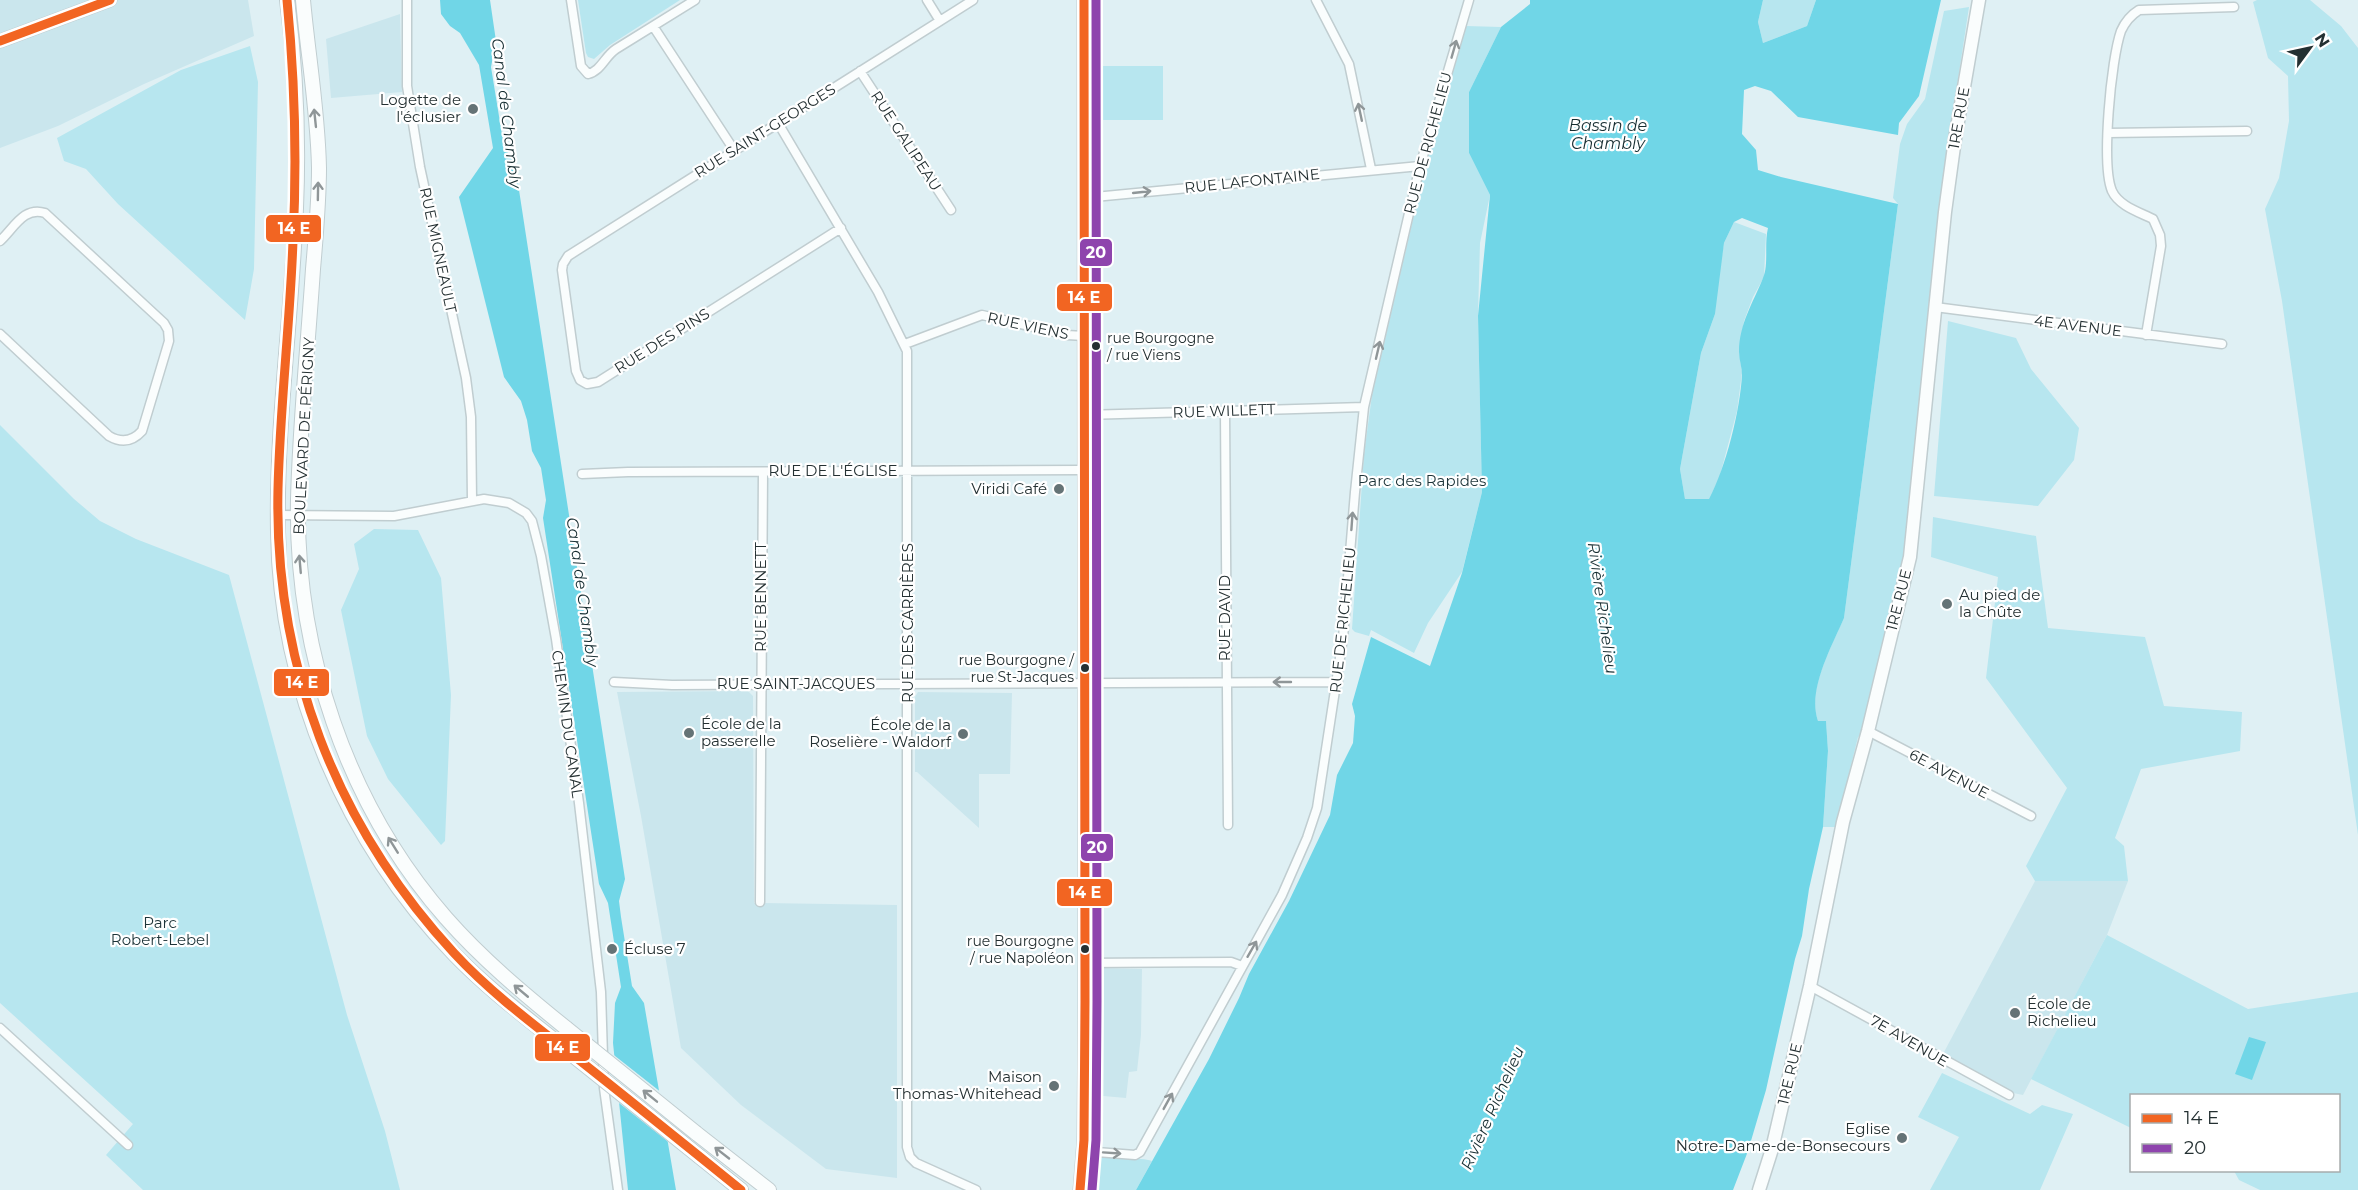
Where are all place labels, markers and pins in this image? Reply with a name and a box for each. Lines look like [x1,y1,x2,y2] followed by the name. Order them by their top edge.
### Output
[380,90,461,126] place label: Logette de l'éclusier
[466,102,480,116] marker: Logette de l'éclusier
[1106,329,1214,364] place label: rue Bourgogne / rue Viens
[1090,340,1102,352] marker: rue Bourgogne / rue Viens
[971,479,1047,498] place label: Viridi Café
[1052,482,1066,496] marker: Viridi Café
[1959,585,2040,621] place label: Au pied de la Chûte
[1940,597,1954,611] marker: Au pied de la Chûte
[958,651,1075,686] place label: rue Bourgogne / rue St-Jacques
[1079,662,1091,674] marker: rue Bourgogne / rue St-Jacques
[701,714,782,750] place label: École de la passerelle
[809,715,952,751] place label: École de la Roselière - Waldorf
[682,726,696,740] marker: École de la passerelle
[956,727,970,741] marker: École de la Roselière - Waldorf
[967,932,1074,967] place label: rue Bourgogne / rue Napoléon
[624,939,686,958] place label: Écluse 7
[605,942,619,956] marker: Écluse 7
[1079,943,1091,955] marker: rue Bourgogne / rue Napoléon
[2027,994,2097,1030] place label: École de Richelieu
[2008,1006,2022,1020] marker: École de Richelieu
[893,1067,1042,1103] place label: Maison Thomas-Whitehead
[1047,1079,1061,1093] marker: Maison Thomas-Whitehead
[1676,1119,1890,1155] place label: Eglise Notre-Dame-de-Bonsecours
[1895,1131,1909,1145] marker: Eglise Notre-Dame-de-Bonsecours

